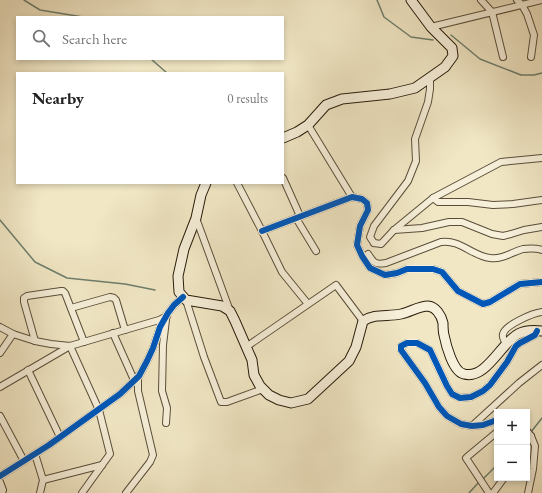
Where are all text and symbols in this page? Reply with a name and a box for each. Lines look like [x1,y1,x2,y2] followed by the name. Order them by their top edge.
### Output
[16,16,284,60] search box
[30,27,52,49] icon: search
[62,29,127,48] text: Search here
[32,87,84,109] text: Nearby
[227,90,268,107] text: 0 results
[494,409,530,481] map controls
[494,409,530,445] button: +
[494,445,530,481] button: −

